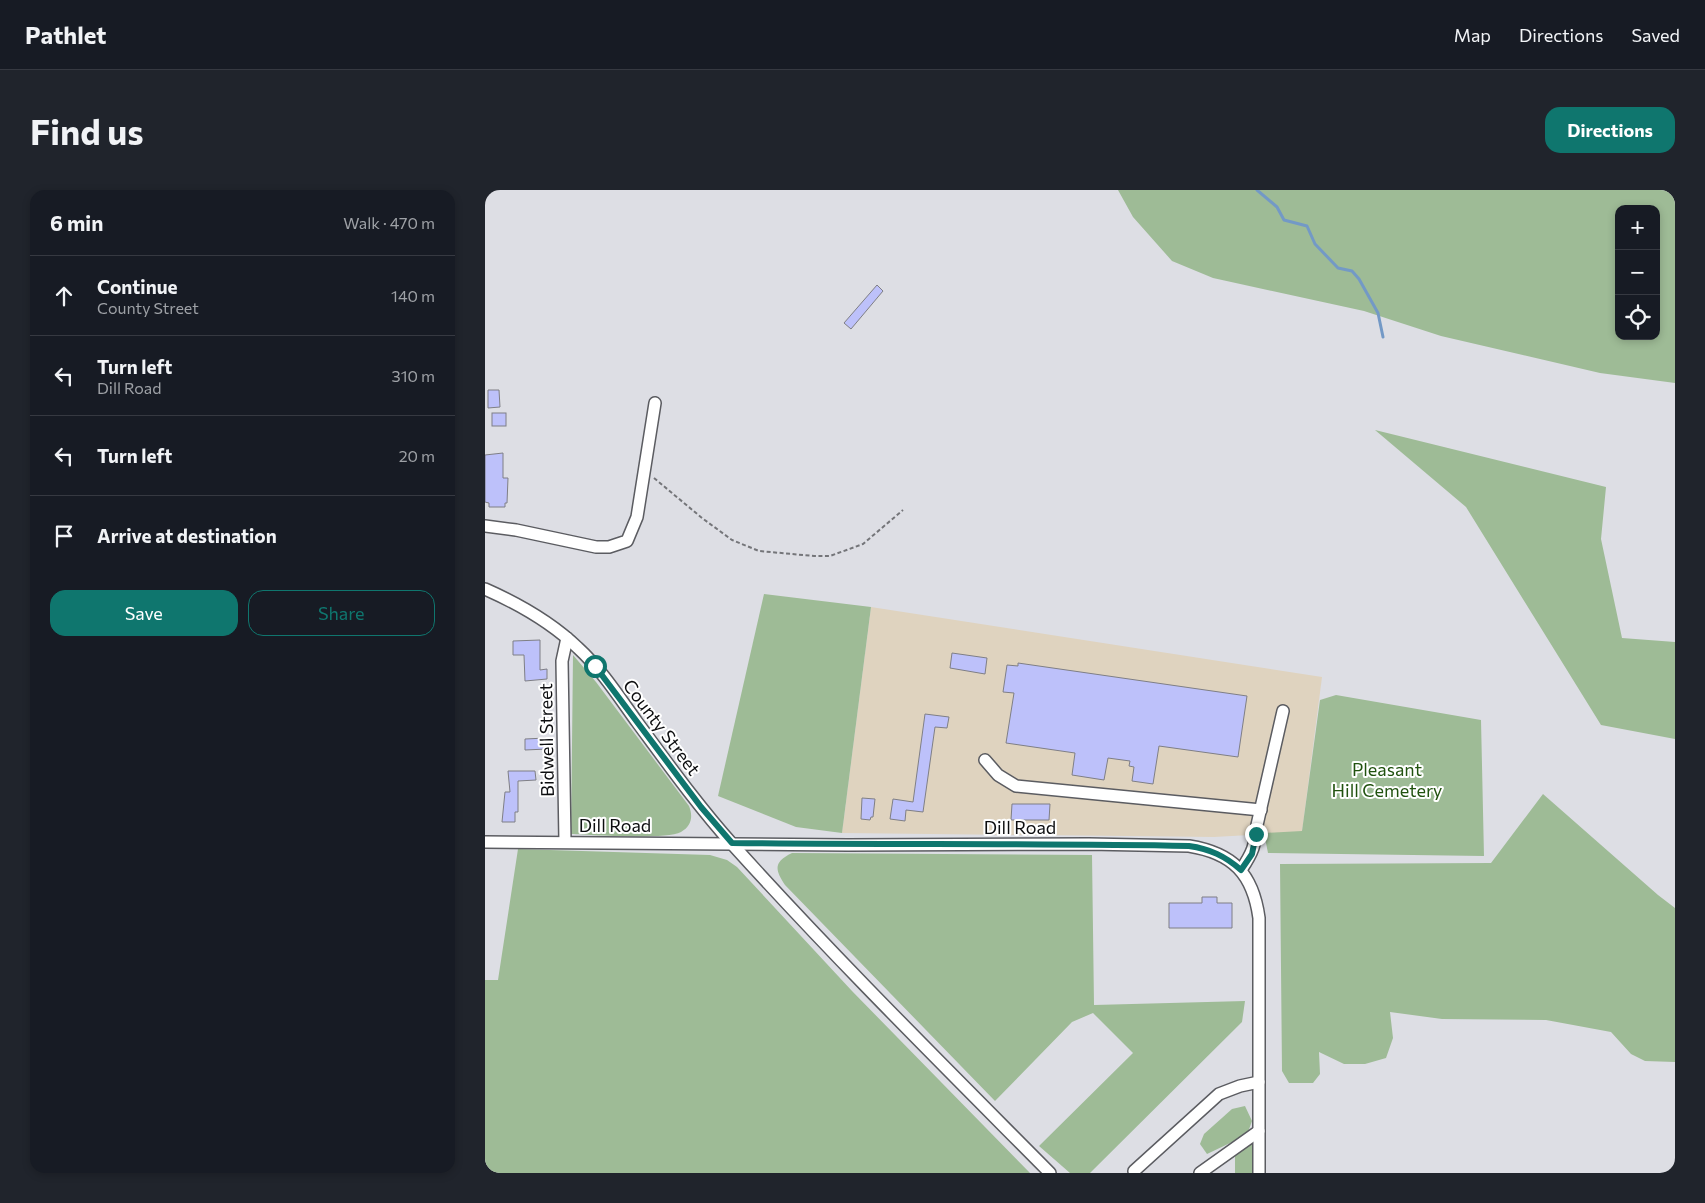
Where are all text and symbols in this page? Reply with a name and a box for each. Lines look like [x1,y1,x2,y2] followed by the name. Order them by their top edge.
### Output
[25,20,106,49] text: Pathlet
[1454,24,1491,46] text: Map
[1519,24,1603,46] text: Directions
[1631,24,1680,46] text: Saved
[1545,107,1675,153] button: Directions
[30,109,144,152] text: Find us
[1615,205,1660,340] map controls
[1615,205,1660,250] button: +
[50,210,103,235] text: 6 min
[343,213,435,232] text: Walk · 470 m
[1615,250,1660,295] button: −
[97,275,177,298] text: Continue
[50,282,78,310] icon: ahead
[391,286,435,305] text: 140 m
[1615,295,1660,340] button: locate
[97,298,199,317] text: County Street
[97,355,172,378] text: Turn left
[50,362,78,390] icon: left
[392,366,435,385] text: 310 m
[97,378,161,397] text: Dill Road
[50,442,78,470] icon: left
[97,444,172,467] text: Turn left
[399,446,435,465] text: 20 m
[50,522,78,550] icon: arrive
[97,524,277,547] text: Arrive at destination
[50,590,238,636] button: Save
[248,590,435,636] button: Share
[584,655,607,678] route start
[619,675,705,779] street label: County Street
[534,683,558,797] street label: Bidwell Street
[1332,758,1442,801] park label: Pleasant Hill Cemetery
[579,814,651,836] street label: Dill Road
[984,816,1056,838] street label: Dill Road
[1245,823,1268,846] route end

